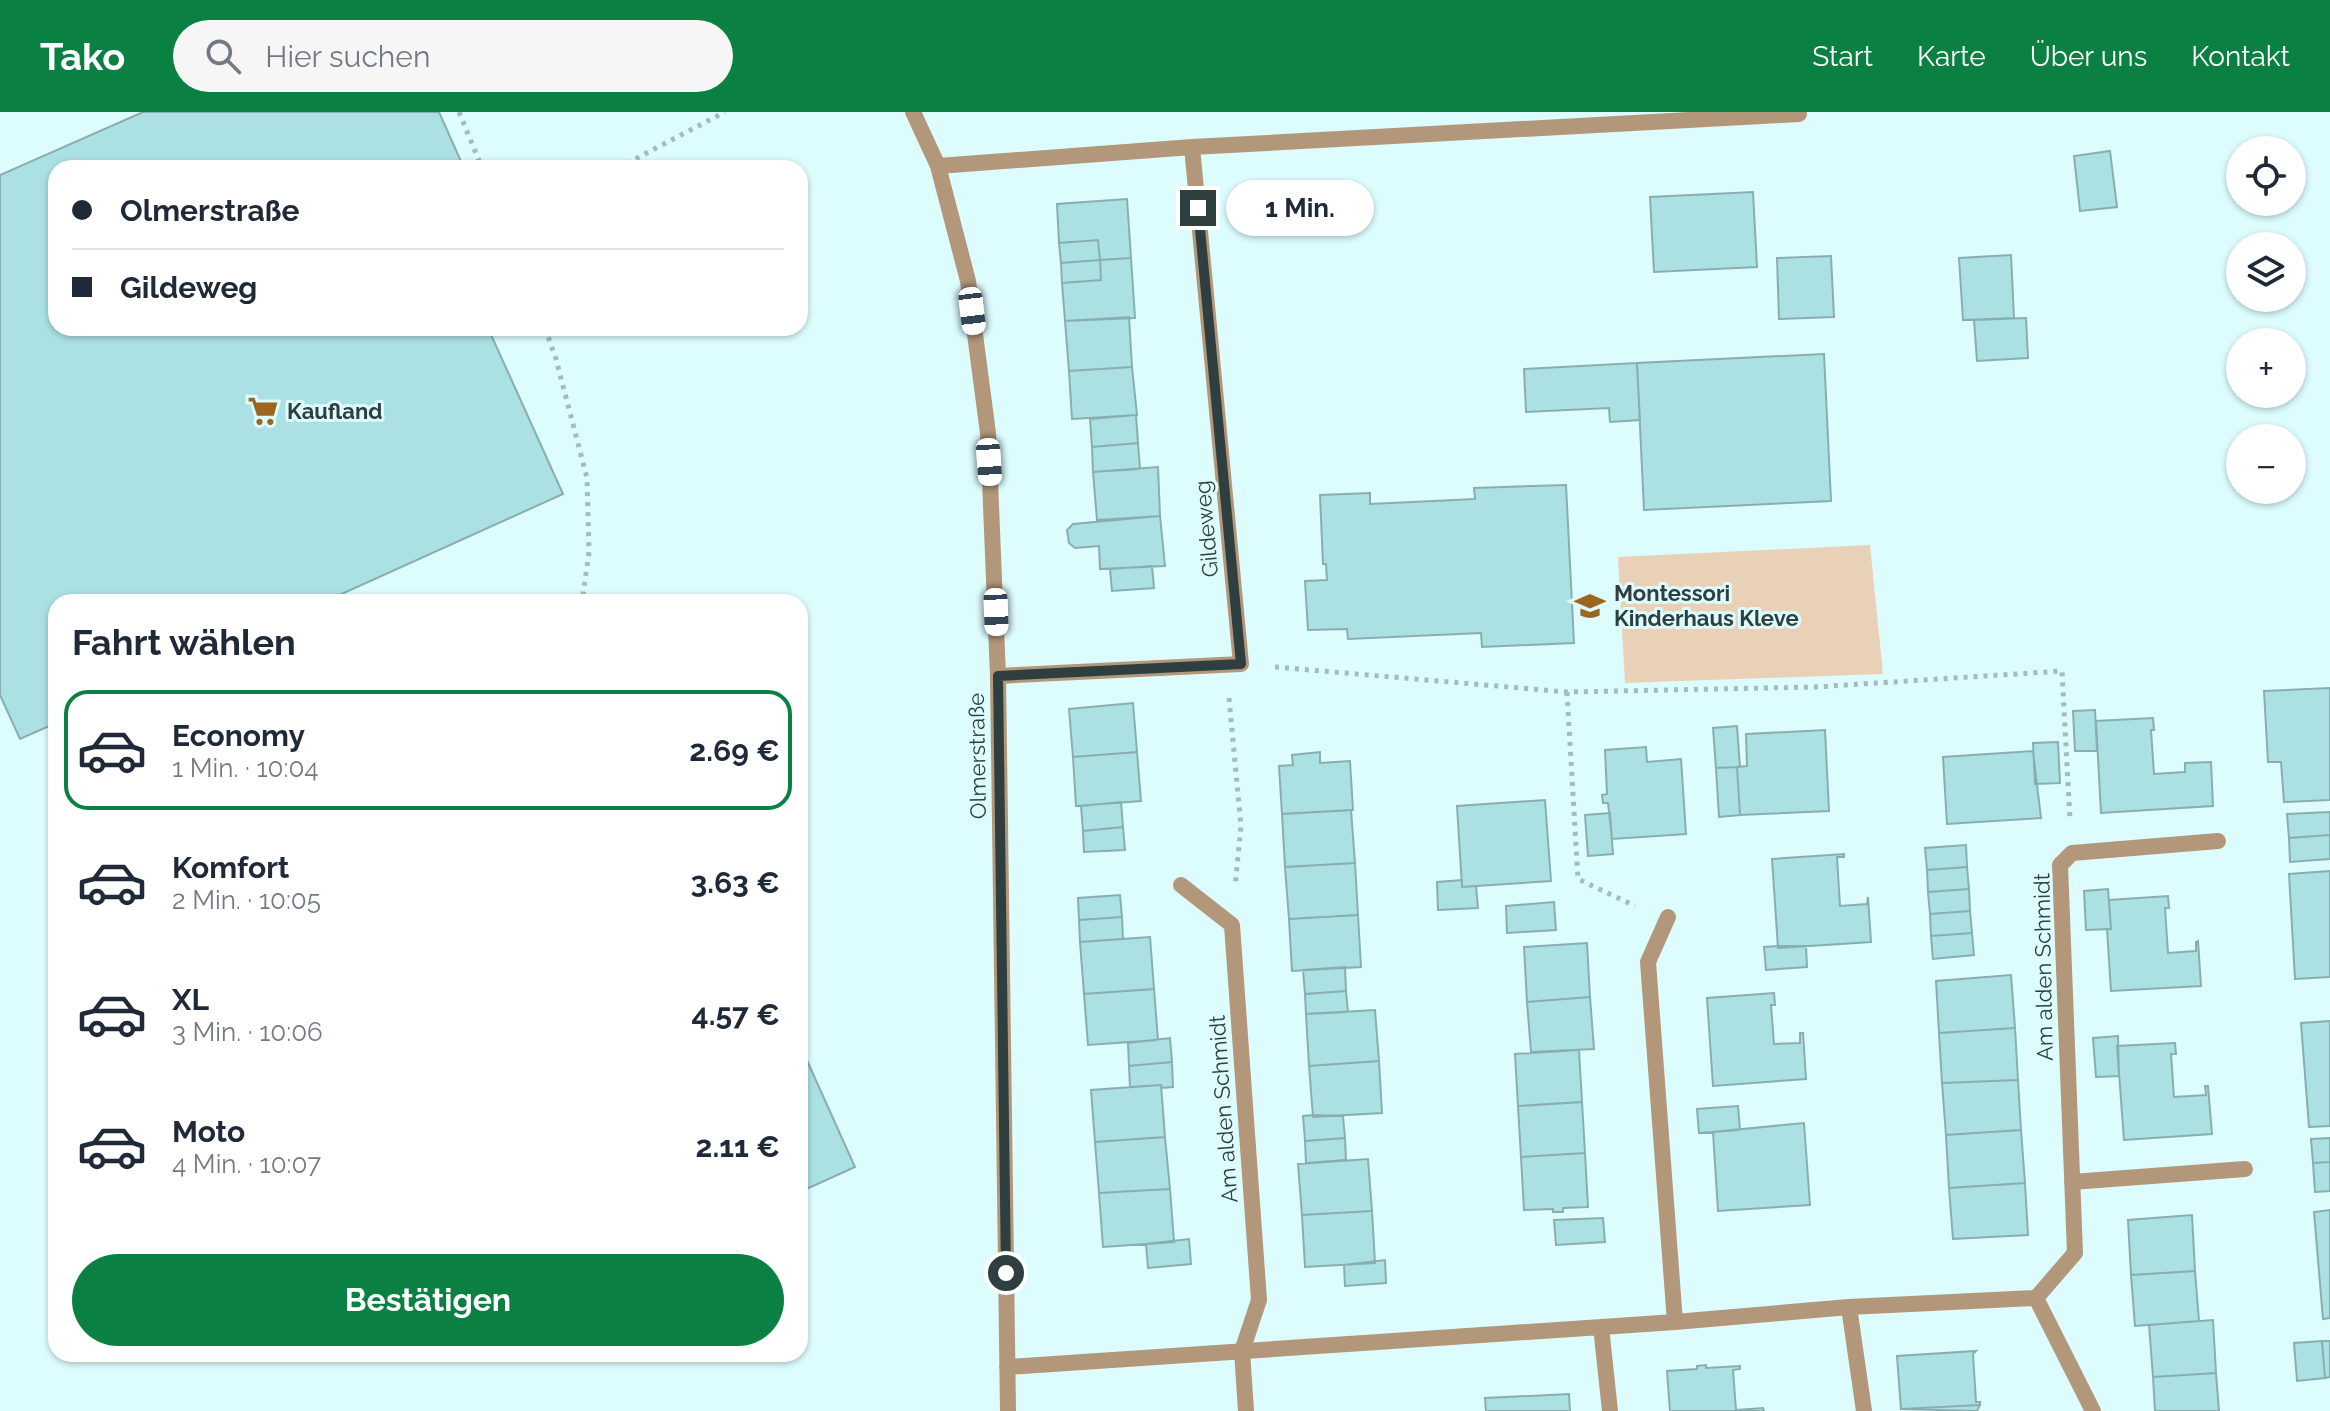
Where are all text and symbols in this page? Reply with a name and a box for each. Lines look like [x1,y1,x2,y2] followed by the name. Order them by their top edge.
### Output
[173,20,733,92] search box
[40,34,125,79] text: Tako
[201,34,245,78] icon: search
[265,39,430,74] text: Hier suchen
[1812,40,1873,73] text: Start
[1917,40,1986,73] text: Karte
[2030,40,2147,73] text: Über uns
[2191,40,2290,73] text: Kontakt
[2226,136,2306,504] map controls
[2226,136,2306,216] button: locate
[1226,180,1374,236] callout: 1 Min.
[1180,190,1216,226] route end
[120,193,299,228] text: Olmerstraße
[1265,193,1335,223] text: 1 Min.
[2226,232,2306,312] button: layers
[120,270,257,305] text: Gildeweg
[957,286,987,336] car
[2226,328,2306,408] button: +
[246,394,280,428] supermarket icon: Kaufland
[287,398,382,424] place label: Kaufland
[2226,424,2306,504] button: −
[975,437,1003,487] car
[1189,480,1223,578] street label: Gildeweg
[1614,580,1799,631] place label: Montessori Kinderhaus Kleve
[983,588,1009,636] car
[1573,589,1607,623] school or university icon: Montessori Kinderhaus Kleve
[72,621,296,663] text: Fahrt wählen
[963,693,991,819] street label: Olmerstraße
[76,714,148,786] icon: car
[172,718,305,753] text: Economy
[689,733,780,768] text: 2.69 €
[172,753,319,783] text: 1 Min. · 10:04
[76,846,148,918] icon: car
[172,850,289,885] text: Komfort
[691,865,780,900] text: 3.63 €
[2028,872,2058,1061] street label: Am alden Schmidt
[172,885,321,915] text: 2 Min. · 10:05
[76,978,148,1050] icon: car
[172,982,209,1017] text: XL
[692,997,780,1032] text: 4.57 €
[1203,1014,1243,1204] street label: Am alden Schmidt
[172,1017,323,1047] text: 3 Min. · 10:06
[76,1110,148,1182] icon: car
[172,1114,245,1149] text: Moto
[696,1129,780,1164] text: 2.11 €
[172,1149,321,1179] text: 4 Min. · 10:07
[72,1254,784,1346] button: Bestätigen
[988,1255,1024,1291] route start

